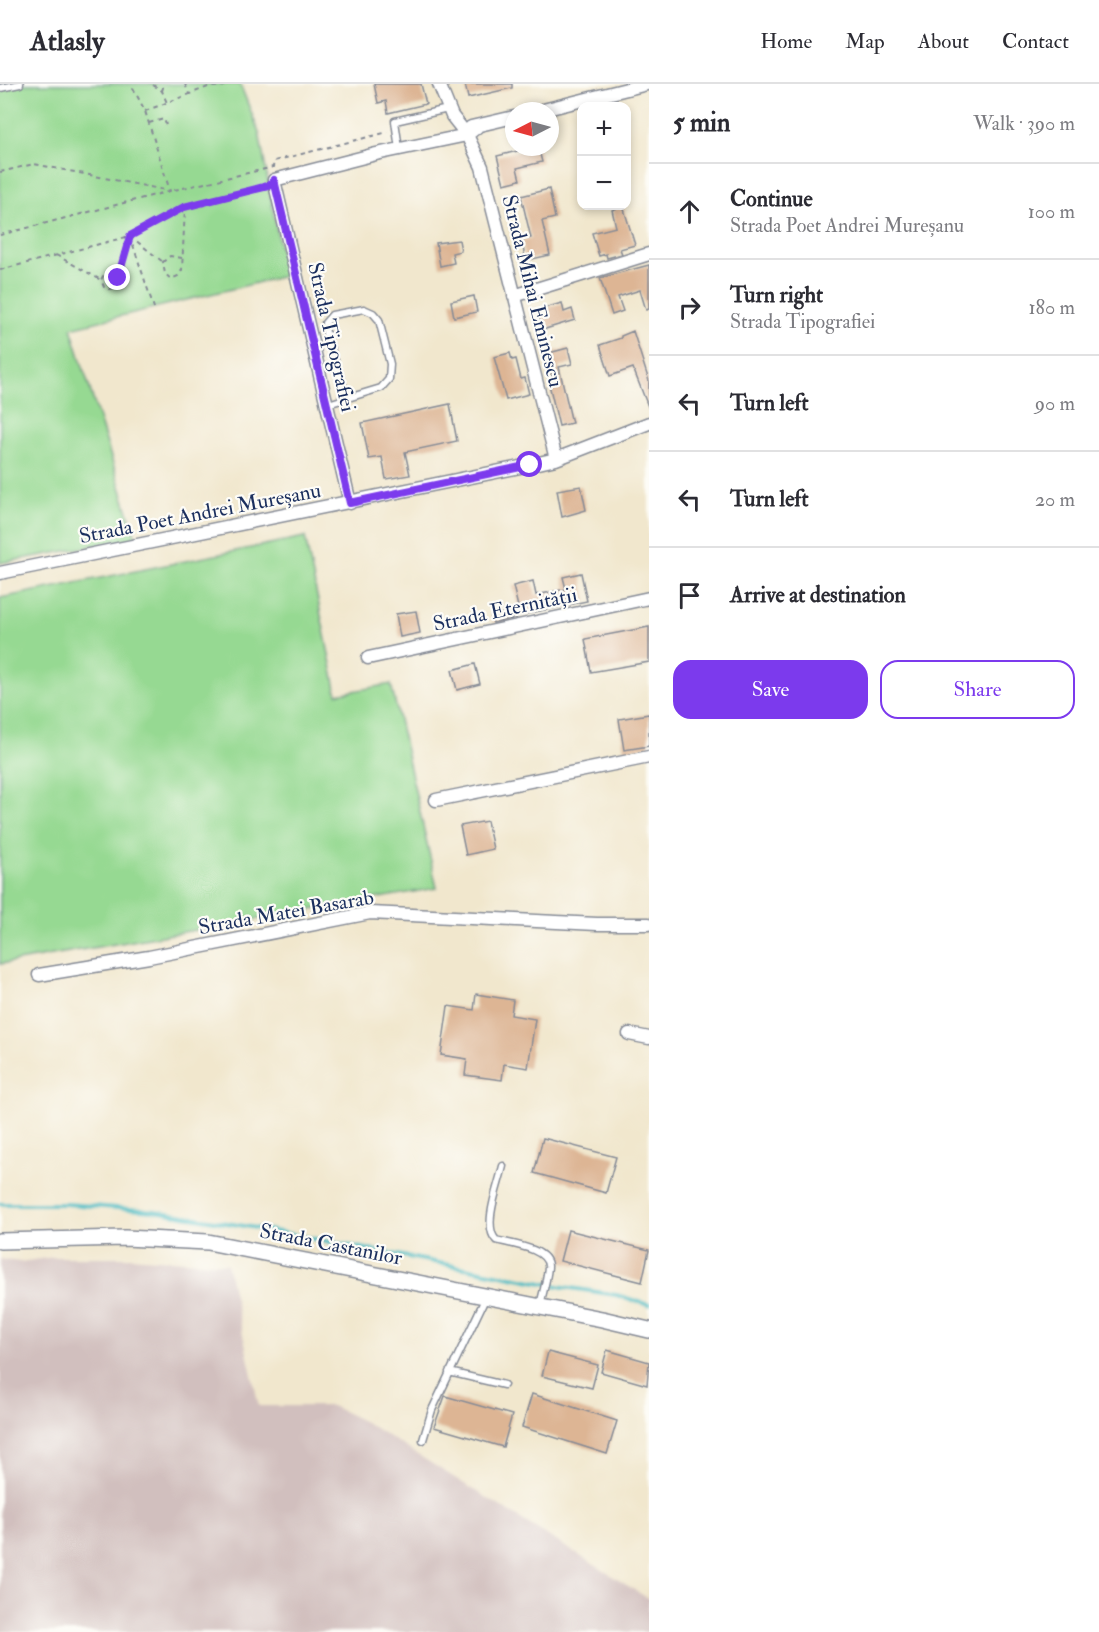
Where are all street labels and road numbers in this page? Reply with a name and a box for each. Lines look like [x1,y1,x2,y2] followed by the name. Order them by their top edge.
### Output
[496,192,569,390] street label: Strada Mihai Eminescu
[301,260,362,415] street label: Strada Tipografiei
[77,477,323,550] street label: Strada Poet Andrei Mureșanu
[431,581,580,638] street label: Strada Eternității
[196,884,376,941] street label: Strada Matei Basarab
[257,1217,405,1272] street label: Strada Castanilor

